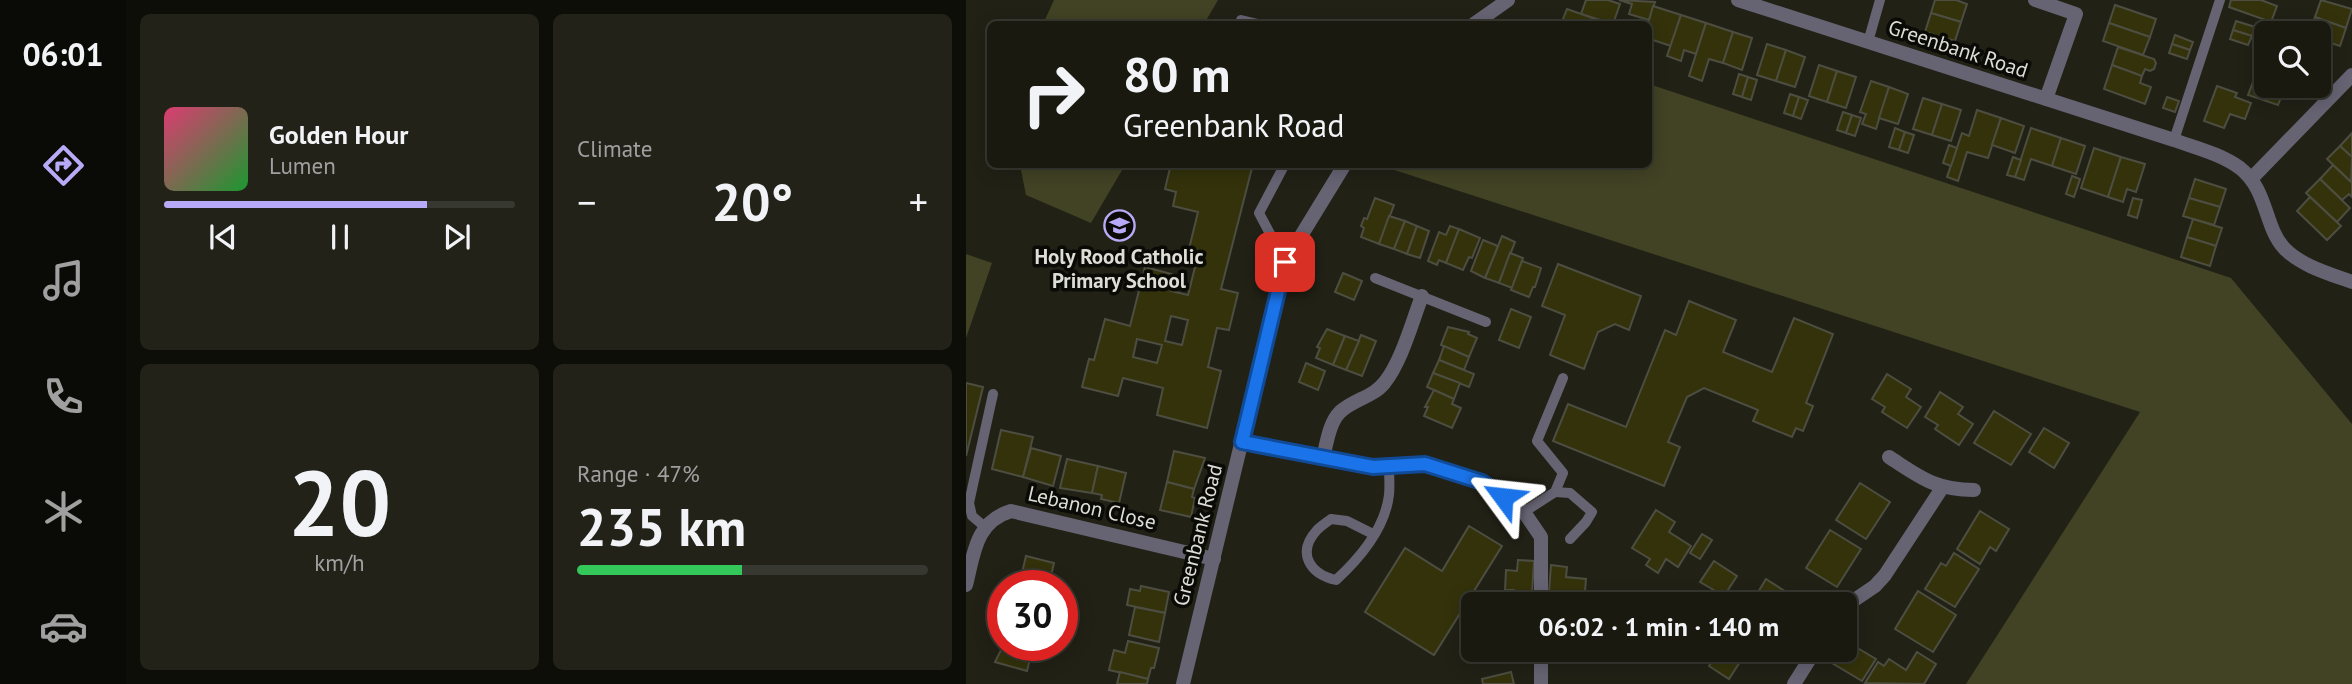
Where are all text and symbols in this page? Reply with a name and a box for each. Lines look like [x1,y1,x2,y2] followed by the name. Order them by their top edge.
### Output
[1885,13,2031,84] street label: Greenbank Road
[2254,21,2331,98] map controls
[2254,21,2331,98] button: search
[22,33,104,75] text: 06:01
[1123,42,1230,106] text: 80 m
[1008,49,1099,140] icon: right
[1123,104,1344,146] text: Greenbank Road
[269,118,408,151] text: Golden Hour
[577,134,652,163] text: Climate
[39,141,88,190] icon: directions
[269,151,336,180] text: Lumen
[712,168,793,235] text: 20°
[577,177,596,226] text: −
[909,177,928,226] text: +
[1102,208,1136,242] school or university icon: Holy Rood Catholic Primary School
[204,218,242,256] icon: previous
[321,218,359,256] icon: pause
[438,218,476,256] icon: next
[1255,232,1315,292] pin
[1034,243,1204,294] place label: Holy Rood Catholic Primary School
[1266,243,1304,281] icon: arrive
[39,256,88,305] icon: music
[39,372,88,421] icon: phone
[288,443,391,561] text: 20
[577,459,700,488] text: Range · 47%
[1466,460,1540,534] position arrow
[1167,461,1228,609] street label: Greenbank Road
[1025,480,1159,535] street label: Lebanon Close
[39,487,88,536] icon: climate
[577,493,746,560] text: 235 km
[314,548,365,577] text: km/h
[987,570,1078,661] speed limit sign: 30
[39,602,88,651] icon: car
[1539,610,1779,643] text: 06:02 · 1 min · 140 m

